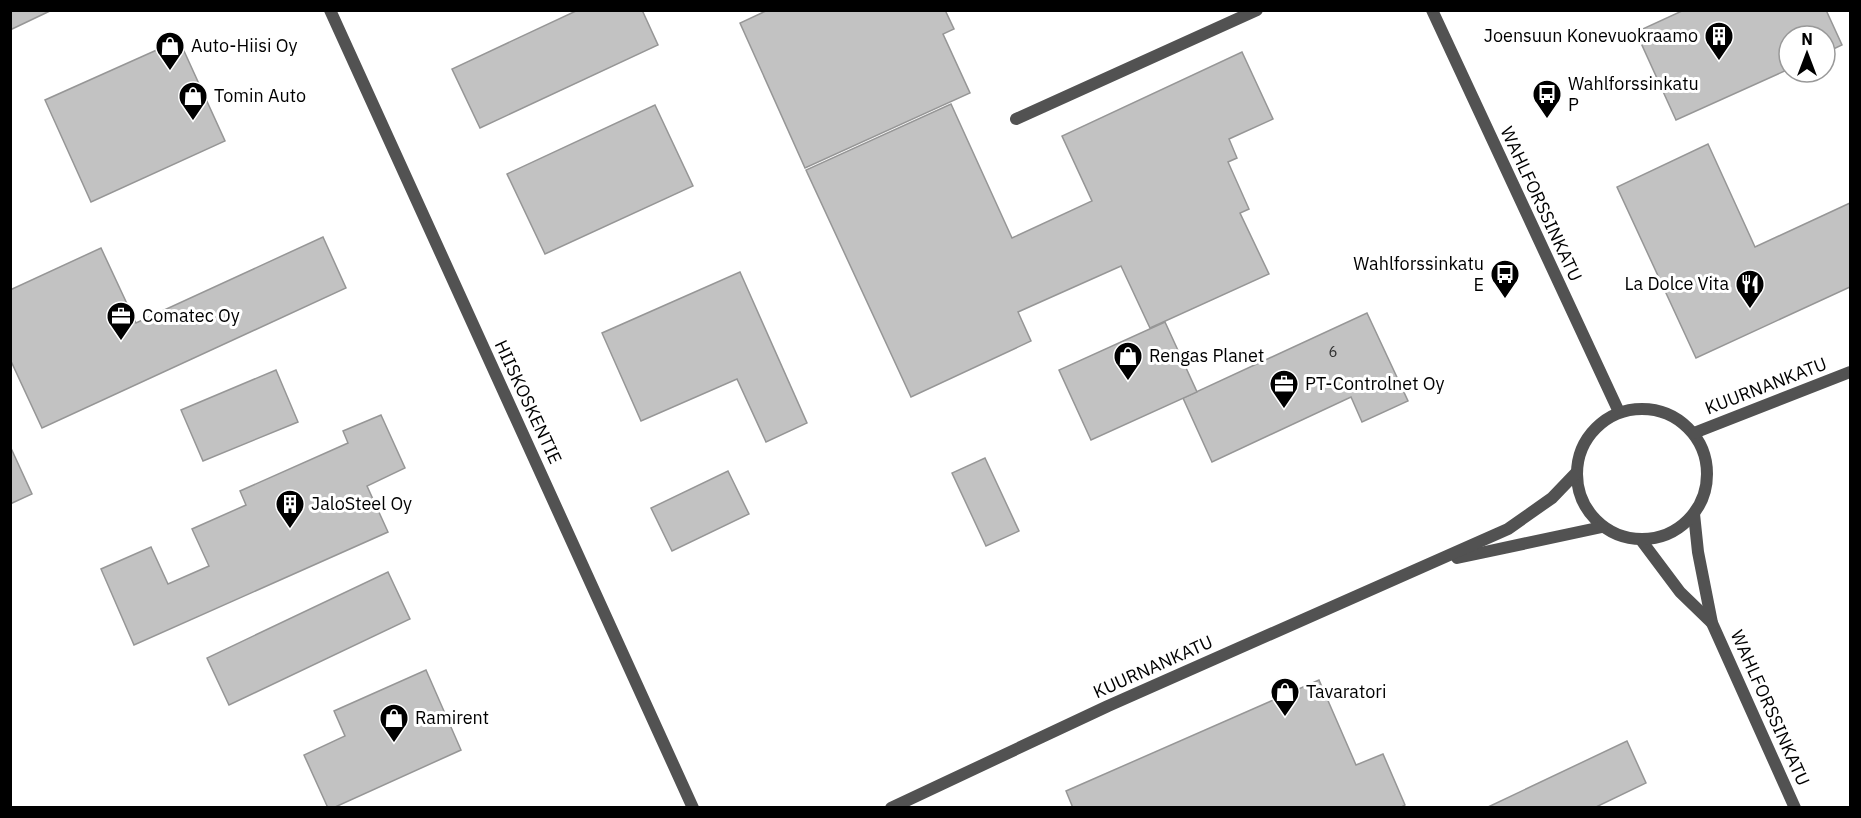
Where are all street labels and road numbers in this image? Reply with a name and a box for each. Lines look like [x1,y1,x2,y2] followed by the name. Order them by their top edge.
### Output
[1495,123,1587,285] street label: WAHLFORSSINKATU
[490,336,567,467] street label: HIISKOSKENTIE
[1702,352,1830,419] street label: KUURNANKATU
[1726,626,1815,789] street label: WAHLFORSSINKATU
[1089,630,1216,703] street label: KUURNANKATU

